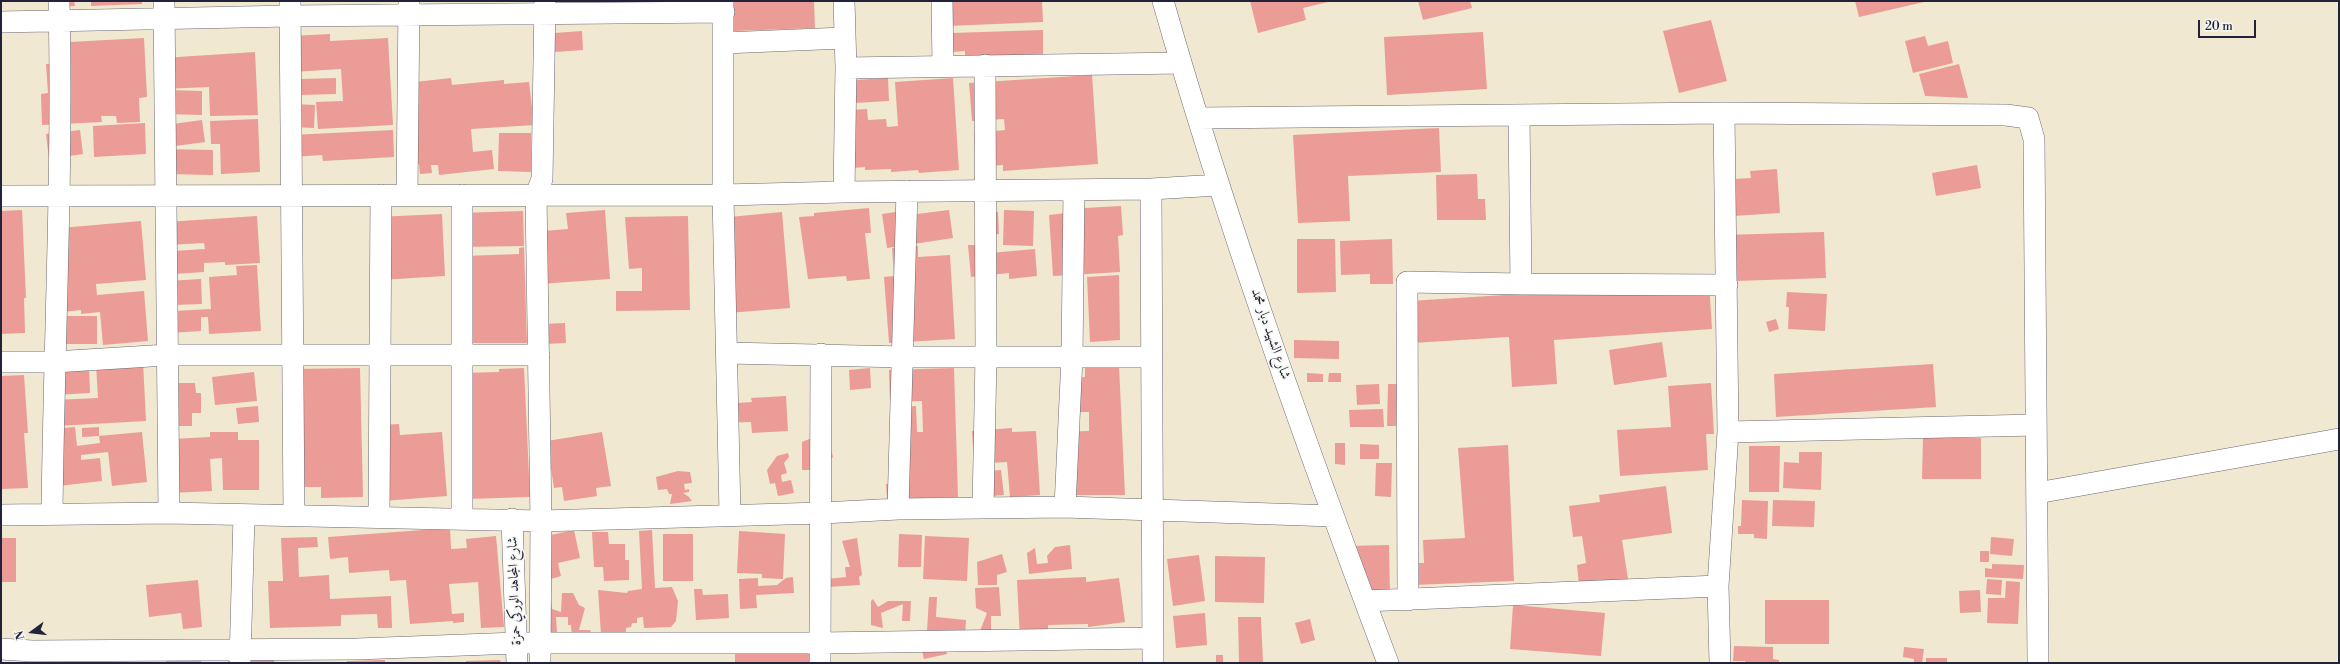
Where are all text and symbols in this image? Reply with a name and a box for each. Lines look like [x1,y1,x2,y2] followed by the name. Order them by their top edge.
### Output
[2200,12,2258,38] scale bar
[2205,19,2233,34] text: 20 m
[1247,286,1293,382] street label: شارع الشهيد دبار محمد
[505,536,525,646] street label: شارع المجاهد الوركي حمزة
[12,612,52,652] north arrow
[13,629,28,641] text: N

